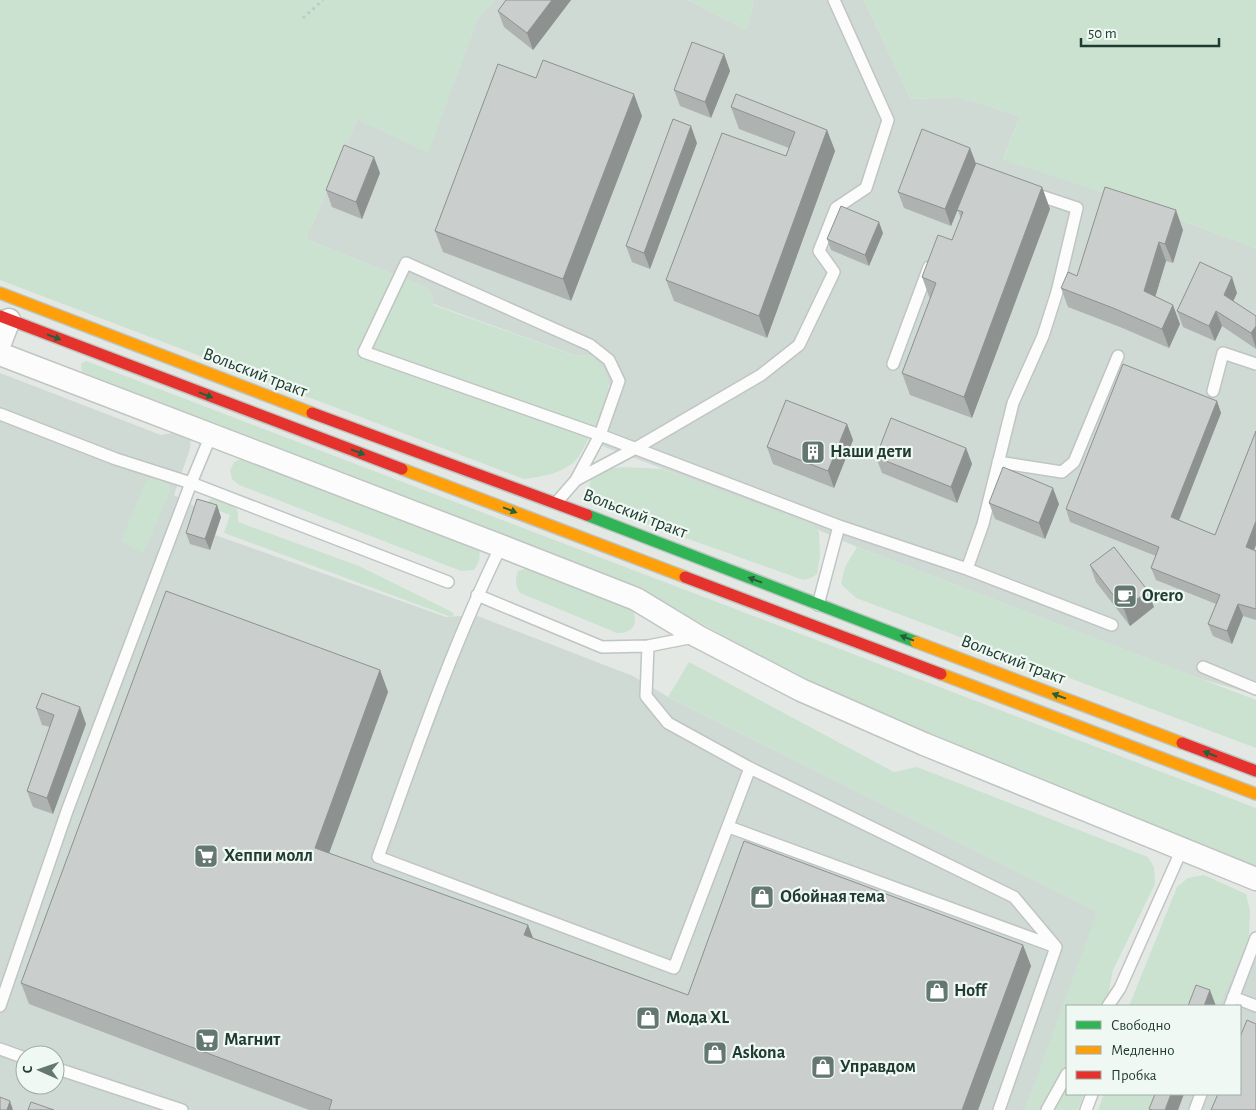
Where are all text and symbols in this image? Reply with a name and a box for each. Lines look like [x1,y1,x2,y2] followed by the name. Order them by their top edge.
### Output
[1081,15,1218,47] scale bar
[1088,26,1117,41] text: 50 m
[47,333,62,341] one-way arrow
[200,345,310,401] street label: Вольский тракт
[199,391,213,399] one-way arrow
[800,439,826,465] building icon: Наши дети
[830,443,912,461] place label: Наши дети
[351,449,365,457] one-way arrow
[580,486,690,542] street label: Вольский тракт
[503,506,518,514] one-way arrow
[747,576,762,584] one-way arrow
[1112,583,1138,609] cafe icon: Orero
[1142,587,1184,605] place label: Orero
[958,632,1068,688] street label: Вольский тракт
[899,634,914,641] one-way arrow
[1051,692,1066,699] one-way arrow
[1203,749,1218,757] one-way arrow
[193,843,219,869] supermarket icon: Хеппи молл
[224,847,313,865] place label: Хеппи молл
[749,884,775,910] shop icon: Обойная тема
[780,888,885,906] place label: Обойная тема
[924,978,950,1004] shop icon: Hoff
[954,982,989,1000] place label: Hoff
[635,1005,661,1031] shop icon: Мода XL
[1066,1005,1241,1095] legend
[666,1009,729,1027] place label: Мода XL
[1111,1018,1171,1033] text: Свободно
[194,1027,220,1053] supermarket icon: Магнит
[224,1031,281,1049] place label: Магнит
[702,1040,728,1066] shop icon: Askona
[1111,1043,1175,1058] text: Медленно
[732,1044,786,1062] place label: Askona
[15,1045,65,1095] north arrow
[810,1054,836,1080] shop icon: Управдом
[840,1058,916,1076] place label: Управдом
[21,1065,35,1074] text: С
[1111,1068,1157,1083] text: Пробка

